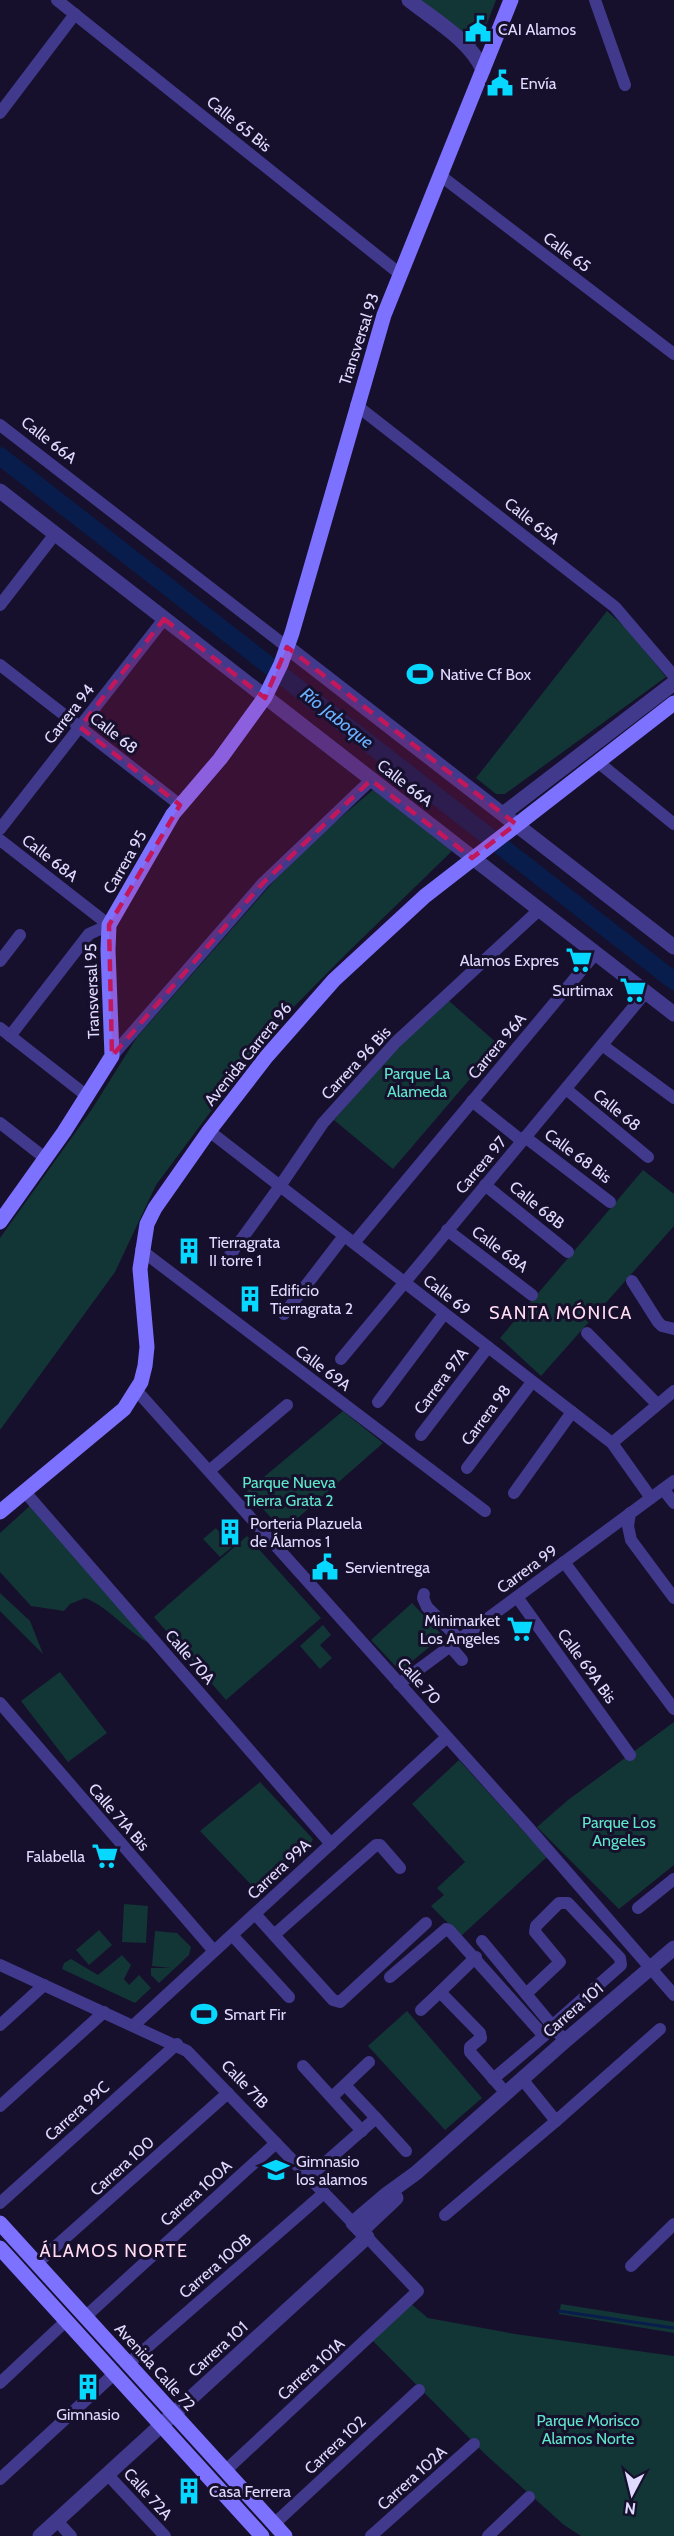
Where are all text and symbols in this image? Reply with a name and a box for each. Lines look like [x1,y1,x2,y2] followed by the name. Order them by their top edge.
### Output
[463,14,493,44] public building icon: CAI Alamos
[498,20,576,39] place label: CAI Alamos
[485,68,515,98] public building icon: Envía
[520,74,557,93] place label: Envía
[203,92,275,156] street label: Calle 65 Bis
[540,228,594,276] street label: Calle 65
[335,291,383,387] street label: Transversal 93
[18,413,81,468] street label: Calle 66A
[501,494,563,548] street label: Calle 65A
[405,659,435,689] sports icon: Native Cf Box
[440,665,532,684] place label: Native Cf Box
[40,680,98,748] street label: Carrera 94
[296,683,378,753] water label: Río Jaboque
[86,708,142,758] street label: Calle 68
[374,756,437,811] street label: Calle 66A
[99,827,151,897] street label: Carrera 95
[18,830,82,886] street label: Calle 68A
[81,943,103,1039] street label: Transversal 95
[564,945,594,975] supermarket icon: Alamos Expres
[460,951,559,970] place label: Alamos Expres
[618,975,648,1005] supermarket icon: Surtimax
[552,981,613,1000] place label: Surtimax
[200,998,296,1110] street label: Avenida Carrera 96
[464,1009,530,1083] street label: Carrera 96A
[317,1022,395,1104] street label: Carrera 96 Bis
[384,1064,450,1101] park label: Parque La Alameda
[589,1085,645,1135] street label: Calle 68
[541,1125,615,1187] street label: Calle 68 Bis
[452,1132,510,1198] street label: Carrera 97
[506,1177,569,1233] street label: Calle 68B
[468,1222,532,1276] street label: Calle 68A
[209,1233,280,1270] place label: Tierragrata II torre 1
[174,1236,204,1266] building icon: Tierragrata II torre 1
[419,1271,475,1319] street label: Calle 69
[270,1281,353,1318] place label: Edificio Tierragrata 2
[235,1284,265,1314] building icon: Edificio Tierragrata 2
[489,1302,633,1324] district label: SANTA MÓNICA
[292,1341,355,1395] street label: Calle 69A
[410,1344,472,1418] street label: Carrera 97A
[457,1381,515,1449] street label: Carrera 98
[242,1473,336,1510] park label: Parque Nueva Tierra Grata 2
[250,1514,362,1551] place label: Porteria Plazuela de Álamos 1
[215,1517,245,1547] building icon: Porteria Plazuela de Álamos 1
[493,1541,561,1597] street label: Carrera 99
[310,1552,340,1582] public building icon: Servientrega
[345,1558,430,1577] place label: Servientrega
[420,1611,501,1648] place label: Minimarket Los Angeles
[505,1614,535,1644] supermarket icon: Minimarket Los Angeles
[554,1625,621,1707] street label: Calle 69A Bis
[161,1626,219,1688] street label: Calle 70A
[393,1654,445,1708] street label: Calle 70
[85,1779,154,1855] street label: Calle 71A Bis
[582,1813,656,1850] park label: Parque Los Angeles
[243,1835,315,1903] street label: Carrera 99A
[90,1841,120,1871] supermarket icon: Falabella
[26,1847,85,1866] place label: Falabella
[539,1979,607,2041] street label: Carrera 101
[189,1999,219,2029] sports icon: Smart Fir
[224,2005,287,2024] place label: Smart Fir
[217,2056,273,2112] street label: Calle 71B
[41,2077,113,2145] street label: Carrera 99C
[86,2132,158,2200] street label: Carrera 100
[296,2152,368,2189] place label: Gimnasio los alamos
[261,2155,291,2185] school or university icon: Gimnasio los alamos
[157,2156,236,2230] street label: Carrera 100A
[175,2229,255,2302] street label: Carrera 100B
[40,2240,188,2262] district label: ÁLAMOS NORTE
[184,2317,252,2381] street label: Carrera 101
[111,2319,199,2415] street label: Avenida Calle 72
[274,2334,348,2404] street label: Carrera 101A
[73,2372,103,2402] building icon: Gimnasio
[56,2405,120,2424] place label: Gimnasio
[536,2411,640,2448] park label: Parque Morisco Alamos Norte
[301,2412,369,2478] street label: Carrera 102
[374,2442,451,2514] street label: Carrera 102A
[120,2464,176,2524] street label: Calle 72A
[602,2464,662,2524] north arrow
[174,2476,204,2506] building icon: Casa Ferrera
[209,2482,291,2501] place label: Casa Ferrera
[623,2498,637,2519] text: N

